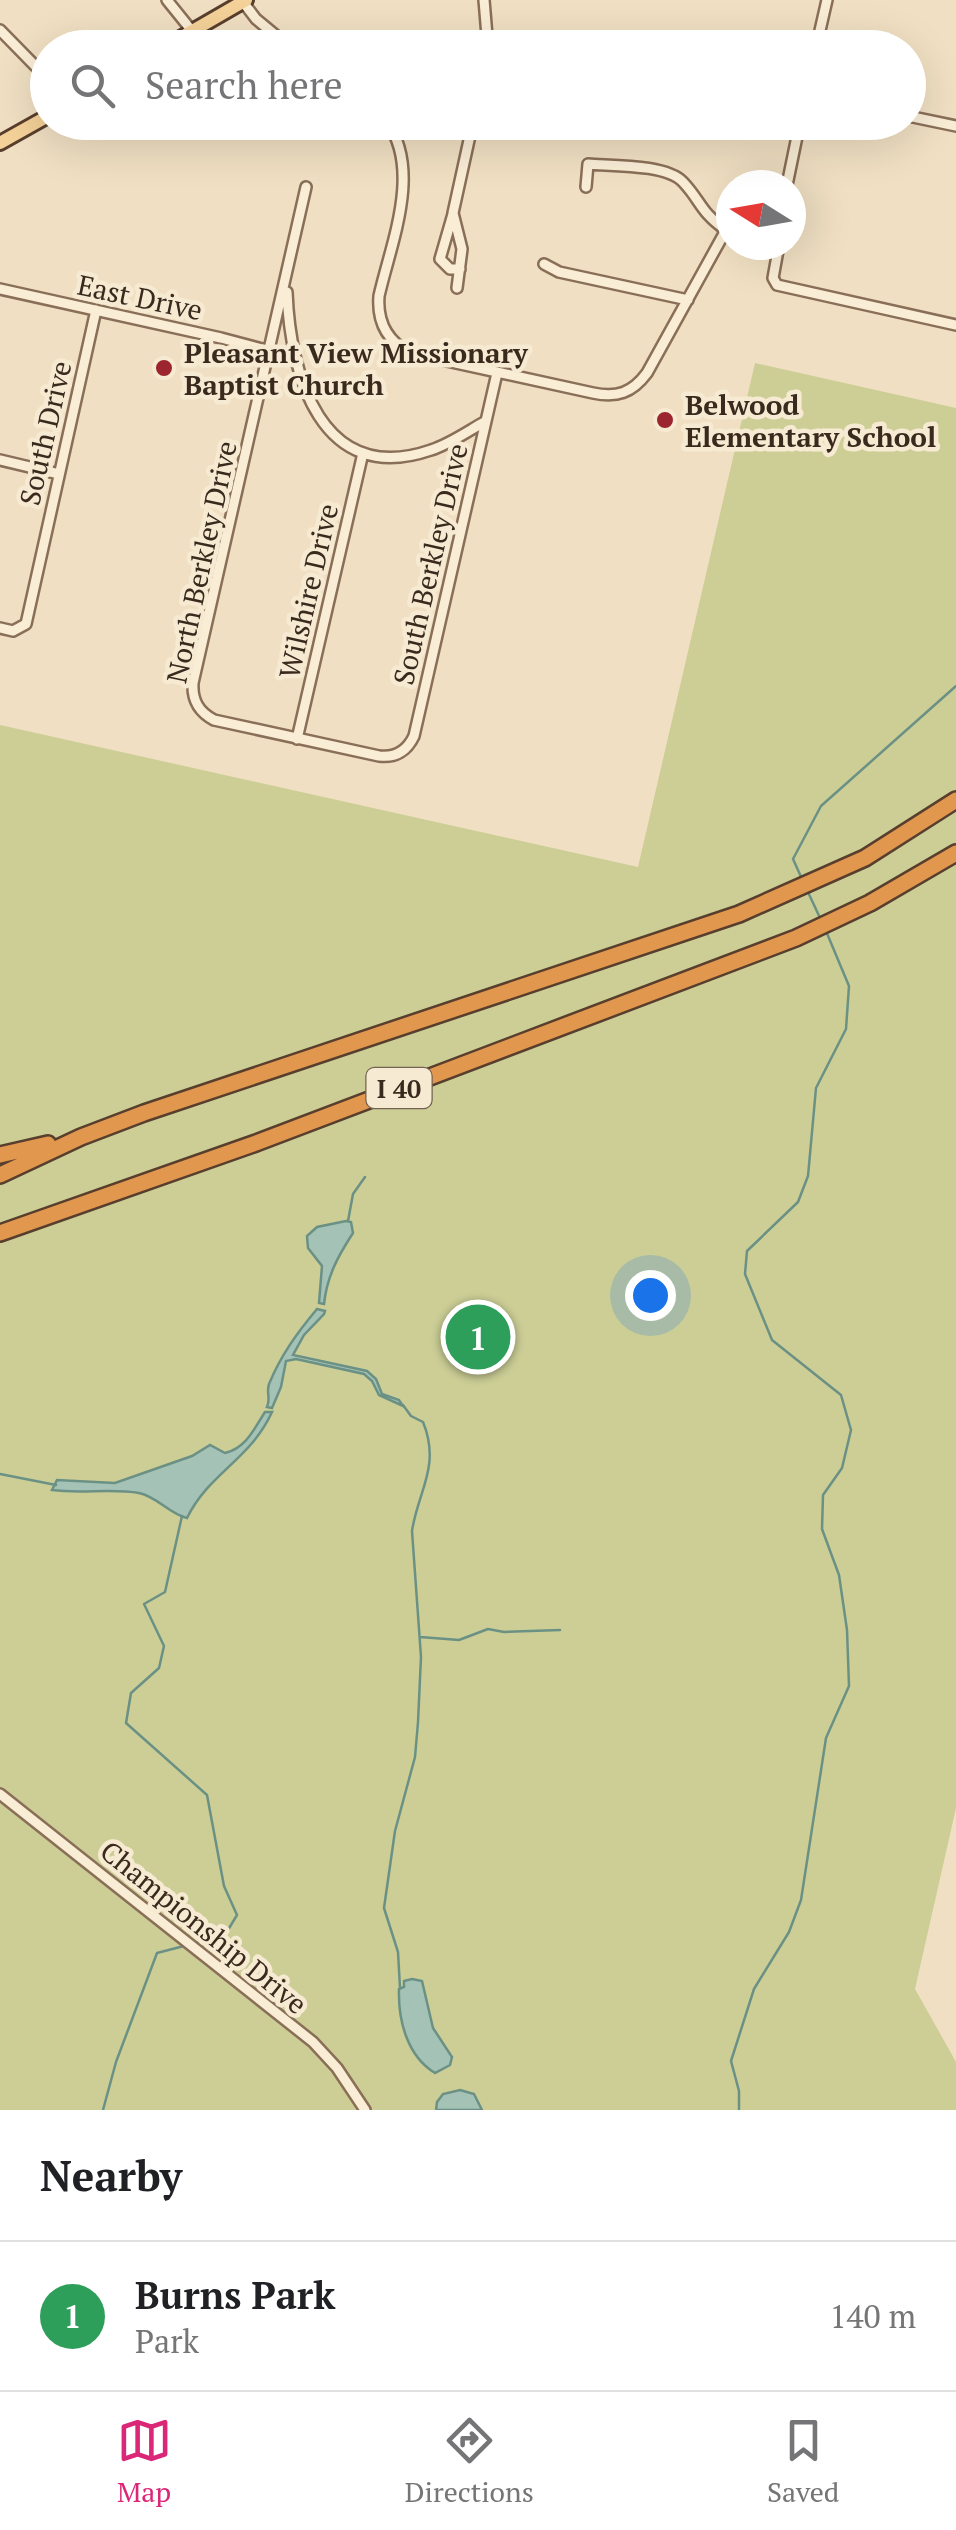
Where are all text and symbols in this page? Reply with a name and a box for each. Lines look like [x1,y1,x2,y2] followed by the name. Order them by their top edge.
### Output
[30,30,926,140] search box
[65,58,120,113] icon: search
[145,60,343,110] text: Search here
[716,170,806,260] north arrow
[74,266,206,328] street label: East Drive
[184,334,529,403] place label: Pleasant View Missionary Baptist Church
[10,357,80,509] street label: South Drive
[153,357,175,379] marker: Pleasant View Missionary Baptist Church
[685,386,936,455] place label: Belwood Elementary School
[654,409,676,431] marker: Belwood Elementary School
[157,438,245,686] street label: North Berkley Drive
[384,440,476,688] street label: South Berkley Drive
[270,500,346,682] street label: Wilshire Drive
[366,1068,432,1108] road number: I 40
[625,1270,676,1321] your location
[446,1300,510,1374] pin: 1
[93,1832,315,2022] street label: Championship Drive
[40,2147,182,2203] text: Nearby
[135,2270,335,2320] text: Burns Park
[63,2295,82,2337] text: 1
[829,2295,916,2337] text: 140 m
[135,2320,199,2362] text: Park
[117,2413,172,2510] tab: Map
[405,2413,534,2510] tab: Directions
[767,2413,839,2510] tab: Saved

